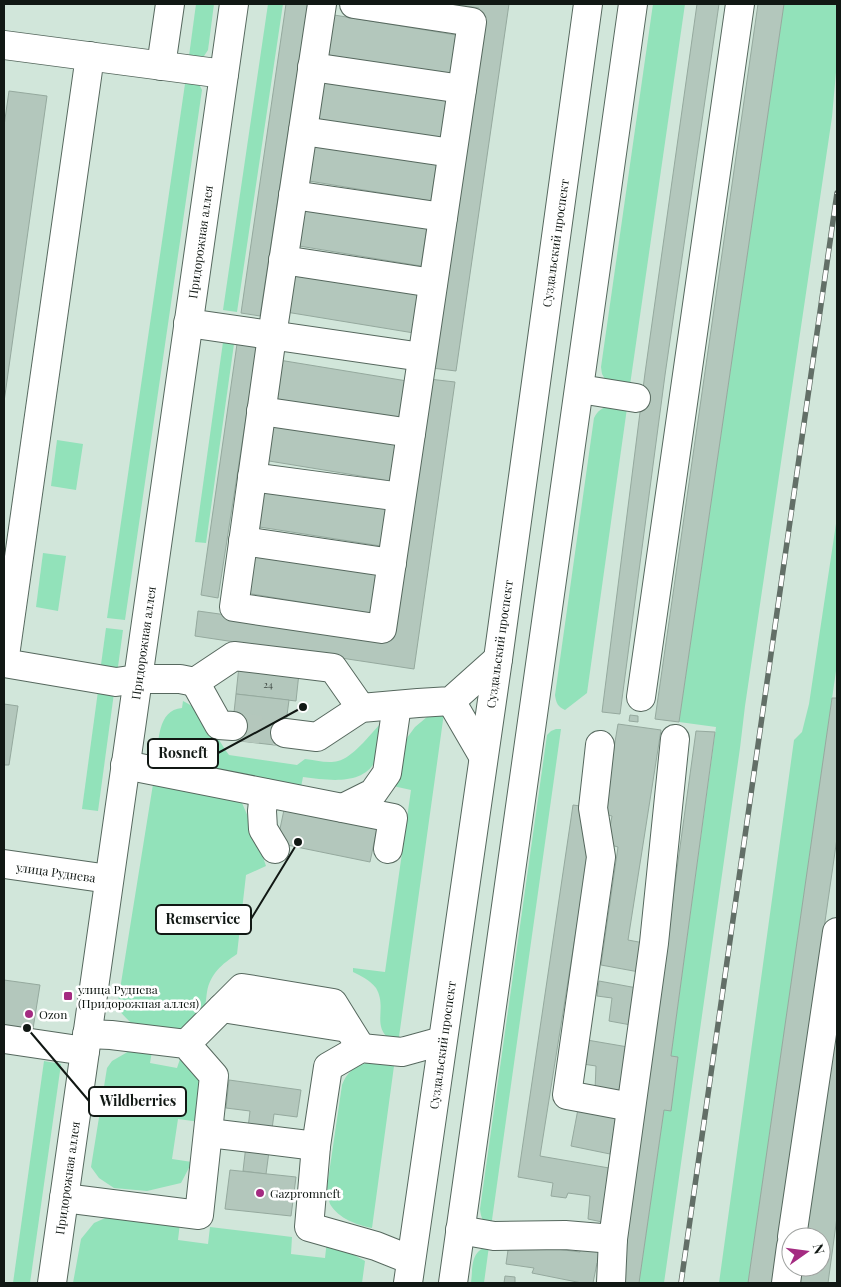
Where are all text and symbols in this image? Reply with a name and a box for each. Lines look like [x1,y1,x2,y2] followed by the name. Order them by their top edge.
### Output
[538,177,572,308] street label: Суздальский проспект
[184,184,216,300] street label: Придорожная аллея
[482,578,516,709] street label: Суздальский проспект
[127,585,159,701] street label: Придорожная аллея
[263,677,273,691] house number: 24
[148,739,218,768] callout: Rosneft
[158,743,208,762] text: Rosneft
[14,858,97,885] street label: улица Руднева
[156,905,251,934] callout: Remservice
[166,909,240,928] text: Remservice
[425,979,459,1110] street label: Суздальский проспект
[77,981,199,1011] place label: улица Руднева (Придорожная аллея)
[62,990,74,1002] marker: улица Руднева (Придорожная аллея)
[39,1006,67,1022] place label: Ozon
[23,1008,35,1020] marker: Ozon
[89,1087,186,1116] callout: Wildberries
[99,1091,176,1110] text: Wildberries
[51,1120,83,1236] street label: Придорожная аллея
[270,1185,342,1201] place label: Gazpromneft
[254,1187,266,1199] marker: Gazpromneft
[781,1227,831,1277] north arrow
[809,1242,830,1256] text: N

